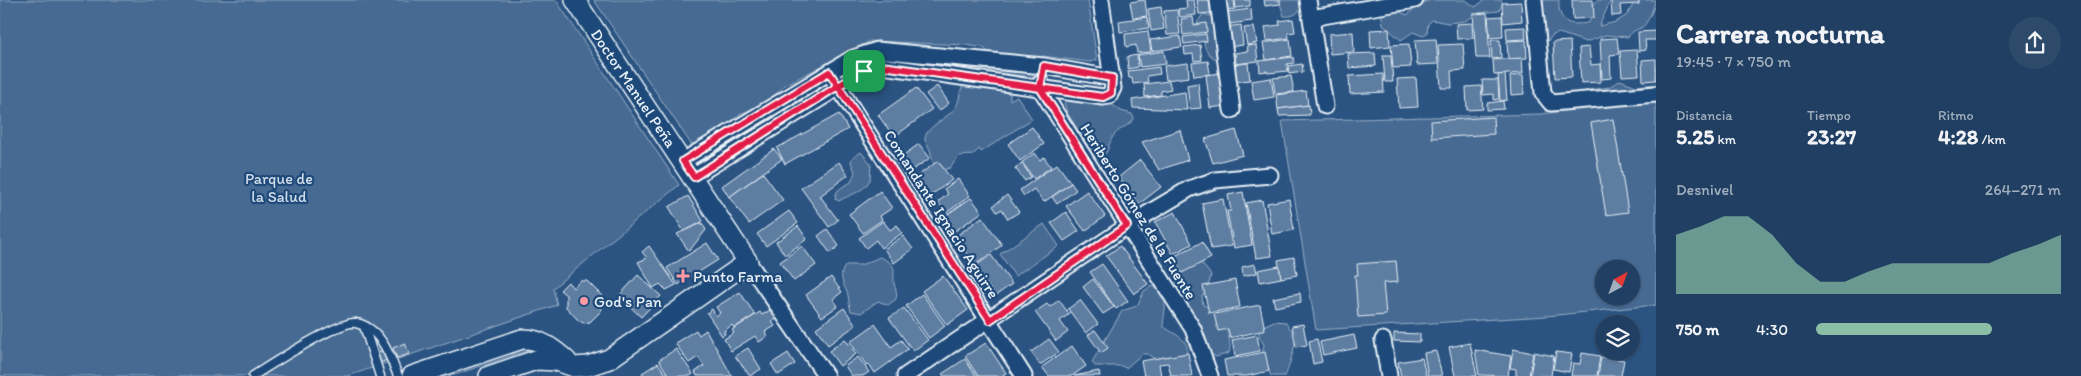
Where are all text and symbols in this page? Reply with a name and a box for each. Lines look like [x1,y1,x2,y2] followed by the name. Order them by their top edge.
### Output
[1676,16,1885,50] text: Carrera nocturna
[2009,17,2061,69] button: share
[587,25,681,152] street label: Doctor Manuel Peña
[843,50,885,92] pin
[1676,52,1791,71] text: 19:45 · 7 × 750 m
[850,57,878,85] icon: arrive
[1676,107,1733,124] text: Distancia
[1807,107,1851,124] text: Tiempo
[1938,107,1974,124] text: Ritmo
[1076,120,1201,303] street label: Heriberto Gómez de la Fuente
[1676,124,1714,149] text: 5.25
[1807,124,1856,149] text: 23:27
[1938,124,1978,149] text: 4:28
[880,126,1003,302] street label: Comandante Ignacio Aguirre
[1714,131,1736,148] text: km
[1978,131,2006,148] text: /km
[245,169,313,206] park label: Parque de la Salud
[1676,180,1734,199] text: Desnivel
[1985,180,2061,199] text: 264–271 m
[1595,260,1640,305] north arrow
[1595,260,1640,360] map controls
[693,267,783,286] place label: Punto Farma
[677,270,689,282] marker: Punto Farma
[594,292,662,311] place label: God's Pan
[578,295,590,307] marker: God's Pan
[1595,315,1640,360] button: layers
[1676,320,1719,339] text: 750 m
[1756,320,1788,339] text: 4:30

